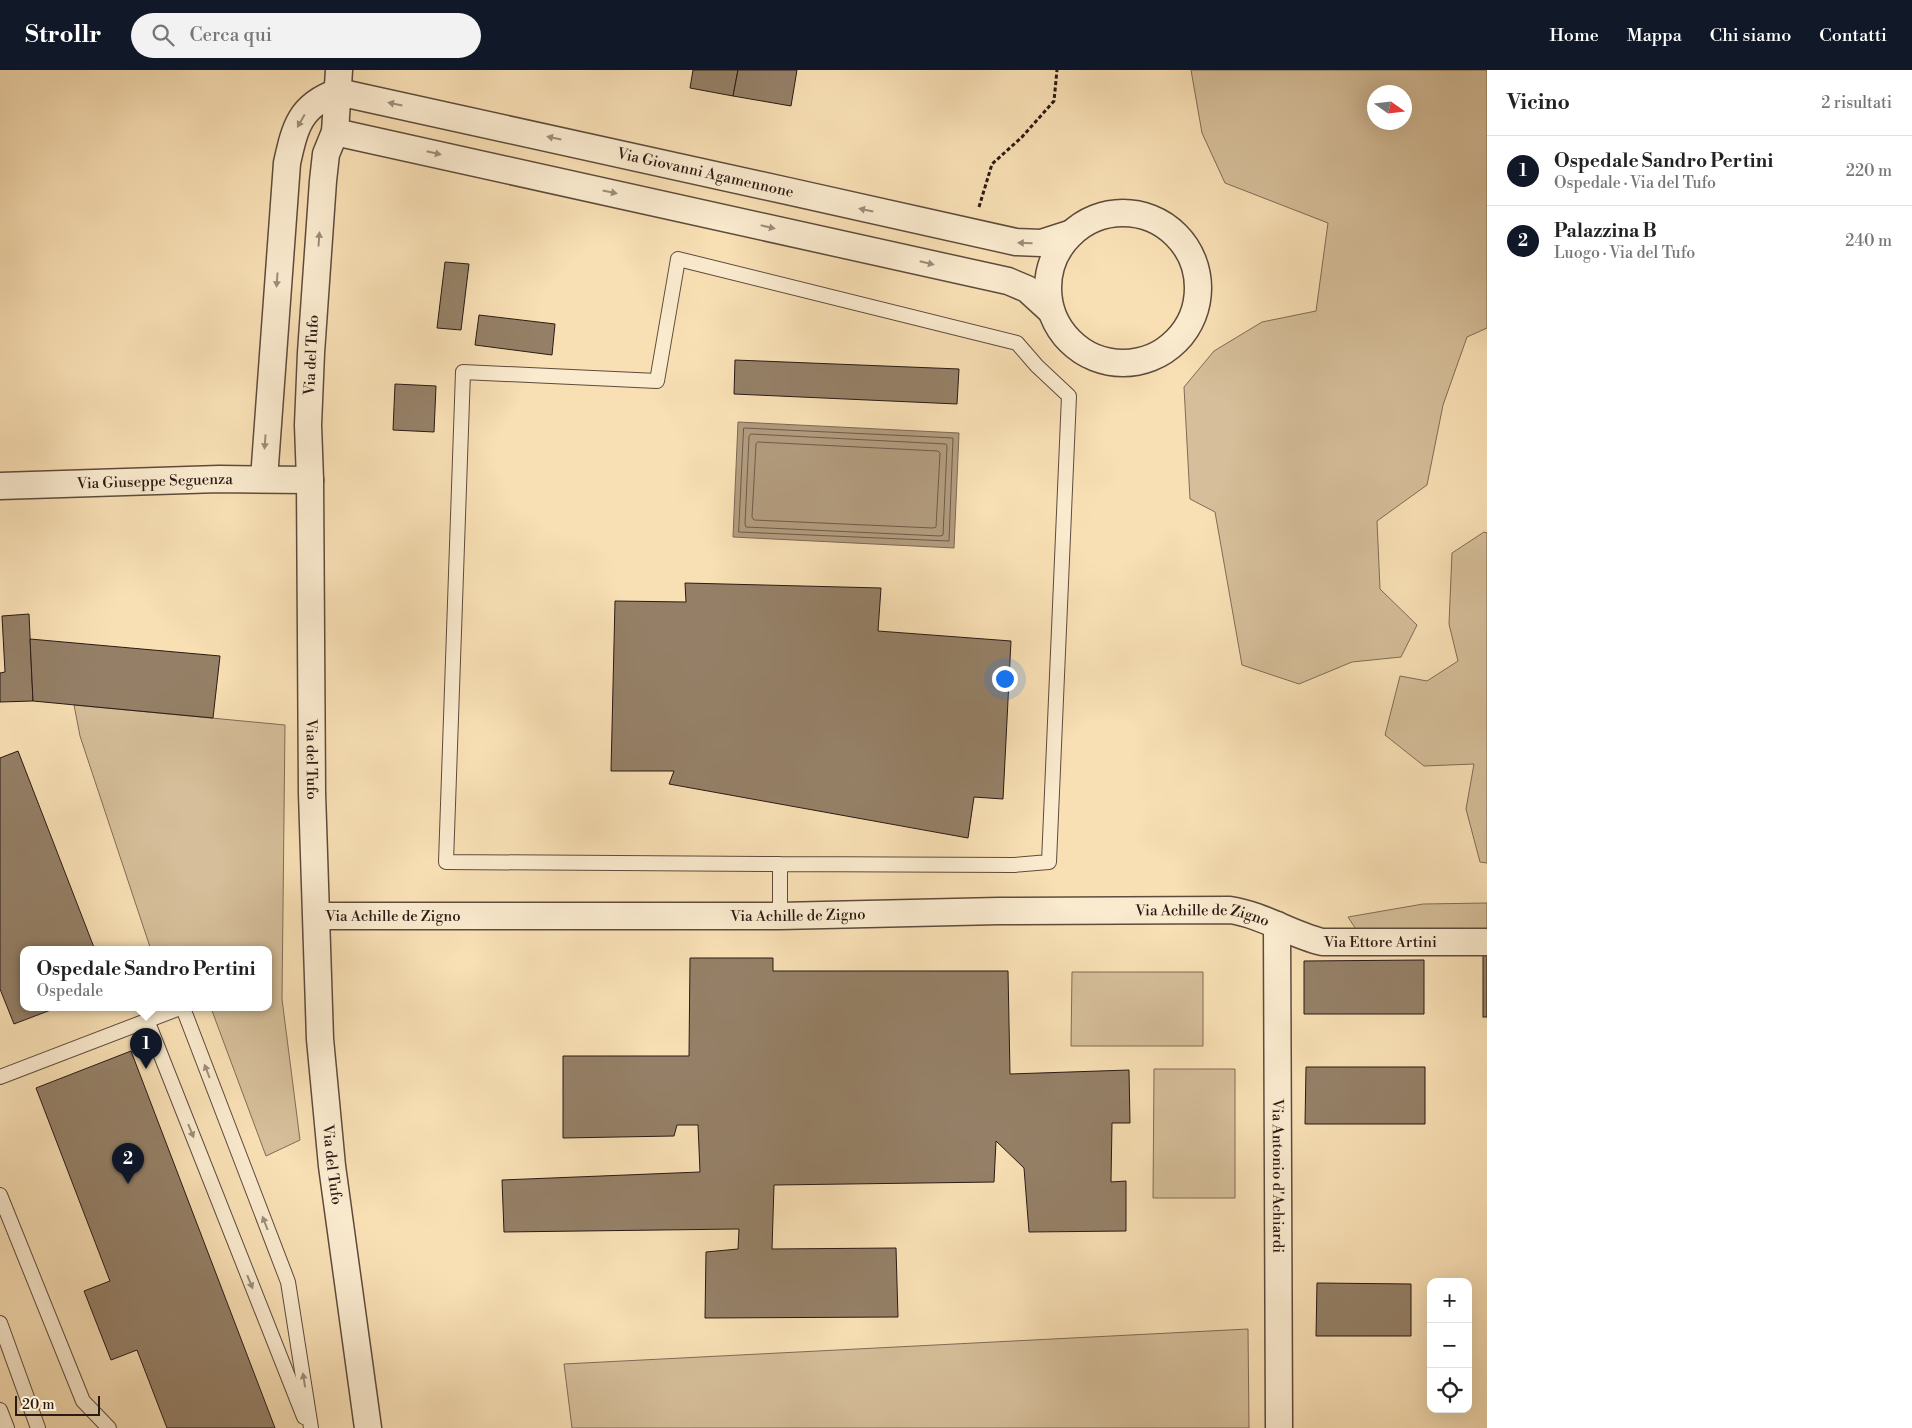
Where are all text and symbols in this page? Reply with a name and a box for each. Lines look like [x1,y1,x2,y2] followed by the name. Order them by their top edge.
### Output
[131,13,481,58] search box
[25,20,101,50] text: Strollr
[149,21,177,49] icon: search
[189,23,272,47] text: Cerca qui
[1549,24,1599,47] text: Home
[1627,24,1682,47] text: Mappa
[1710,24,1791,47] text: Chi siamo
[1819,24,1887,47] text: Contatti
[1367,85,1412,130] north arrow
[1507,90,1570,116] text: Vicino
[1821,93,1892,113] text: 2 risultati
[388,100,403,108] one-way arrow
[297,114,305,128] one-way arrow
[547,134,562,142] one-way arrow
[614,144,795,202] street label: Via Giovanni Agamennone
[426,149,442,157] one-way arrow
[1554,149,1773,173] text: Ospedale Sandro Pertini
[1519,161,1527,181] text: 1
[1846,161,1892,181] text: 220 m
[1554,173,1716,193] text: Ospedale · Via del Tufo
[602,188,618,196] one-way arrow
[859,206,874,214] one-way arrow
[1554,219,1657,243] text: Palazzina B
[761,223,776,231] one-way arrow
[315,231,323,247] one-way arrow
[1518,231,1528,251] text: 2
[1845,231,1892,251] text: 240 m
[1017,238,1033,246] one-way arrow
[1554,243,1695,263] text: Luogo · Via del Tufo
[919,259,935,267] one-way arrow
[273,273,281,289] one-way arrow
[300,314,323,397] street label: Via del Tufo
[261,435,269,451] one-way arrow
[76,470,233,494] street label: Via Giuseppe Seguenza
[992,666,1018,692] your location
[302,718,321,800] street label: Via del Tufo
[1134,901,1272,931] street label: Via Achille de Zigno
[729,905,866,926] street label: Via Achille de Zigno
[324,907,461,926] street label: Via Achille de Zigno
[1323,933,1437,952] street label: Via Ettore Artini
[20,946,272,1011] popup
[36,957,256,981] text: Ospedale Sandro Pertini
[36,981,103,1001] text: Ospedale
[130,1028,162,1069] pin: 1
[203,1064,211,1078] one-way arrow
[1268,1098,1287,1253] street label: Via Antonio d'Achiardi
[318,1123,346,1206] street label: Via del Tufo
[187,1124,195,1139] one-way arrow
[112,1143,144,1184] pin: 2
[261,1215,269,1230] one-way arrow
[247,1275,255,1289] one-way arrow
[1427,1278,1472,1413] map controls
[1427,1278,1472,1323] button: +
[1427,1323,1472,1368] button: −
[1427,1368,1472,1413] button: locate
[299,1372,307,1388] one-way arrow
[15,1393,100,1416] scale bar
[22,1396,54,1414] text: 20 m

